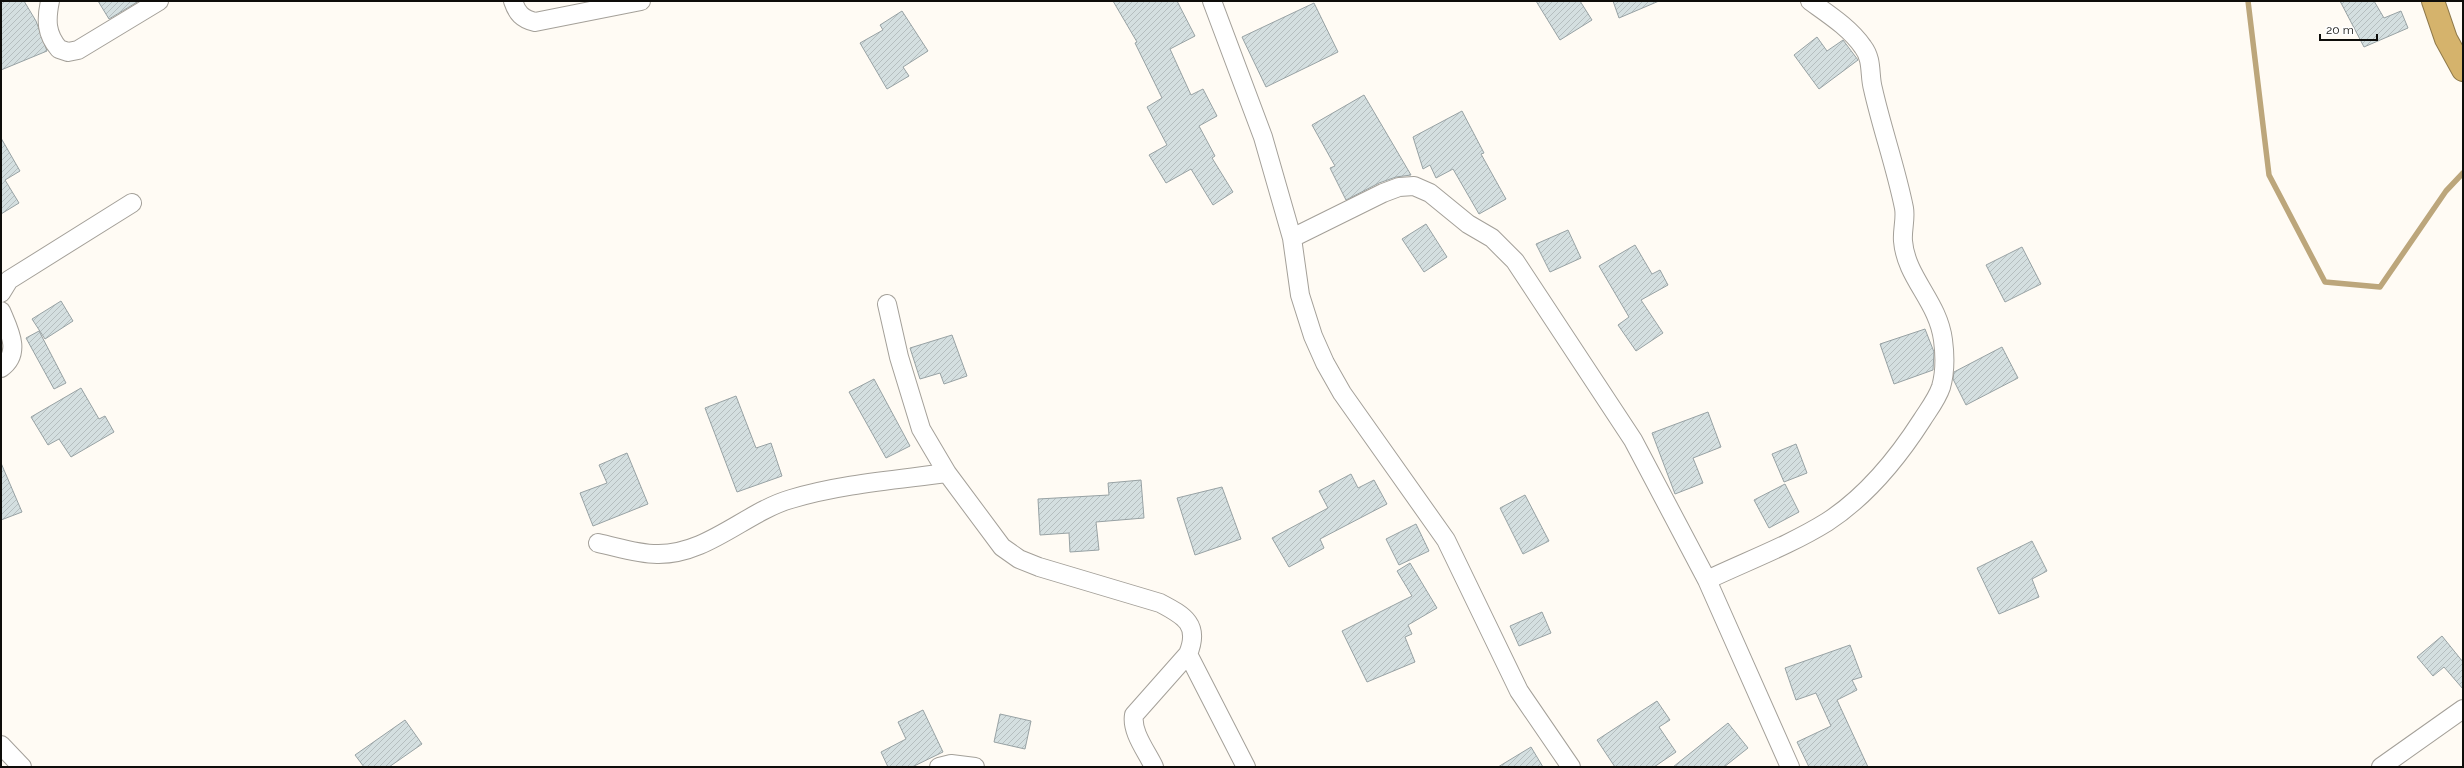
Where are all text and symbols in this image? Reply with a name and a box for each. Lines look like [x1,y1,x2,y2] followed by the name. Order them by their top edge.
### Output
[2320,16,2377,42] scale bar
[2326,23,2354,37] text: 20 m

